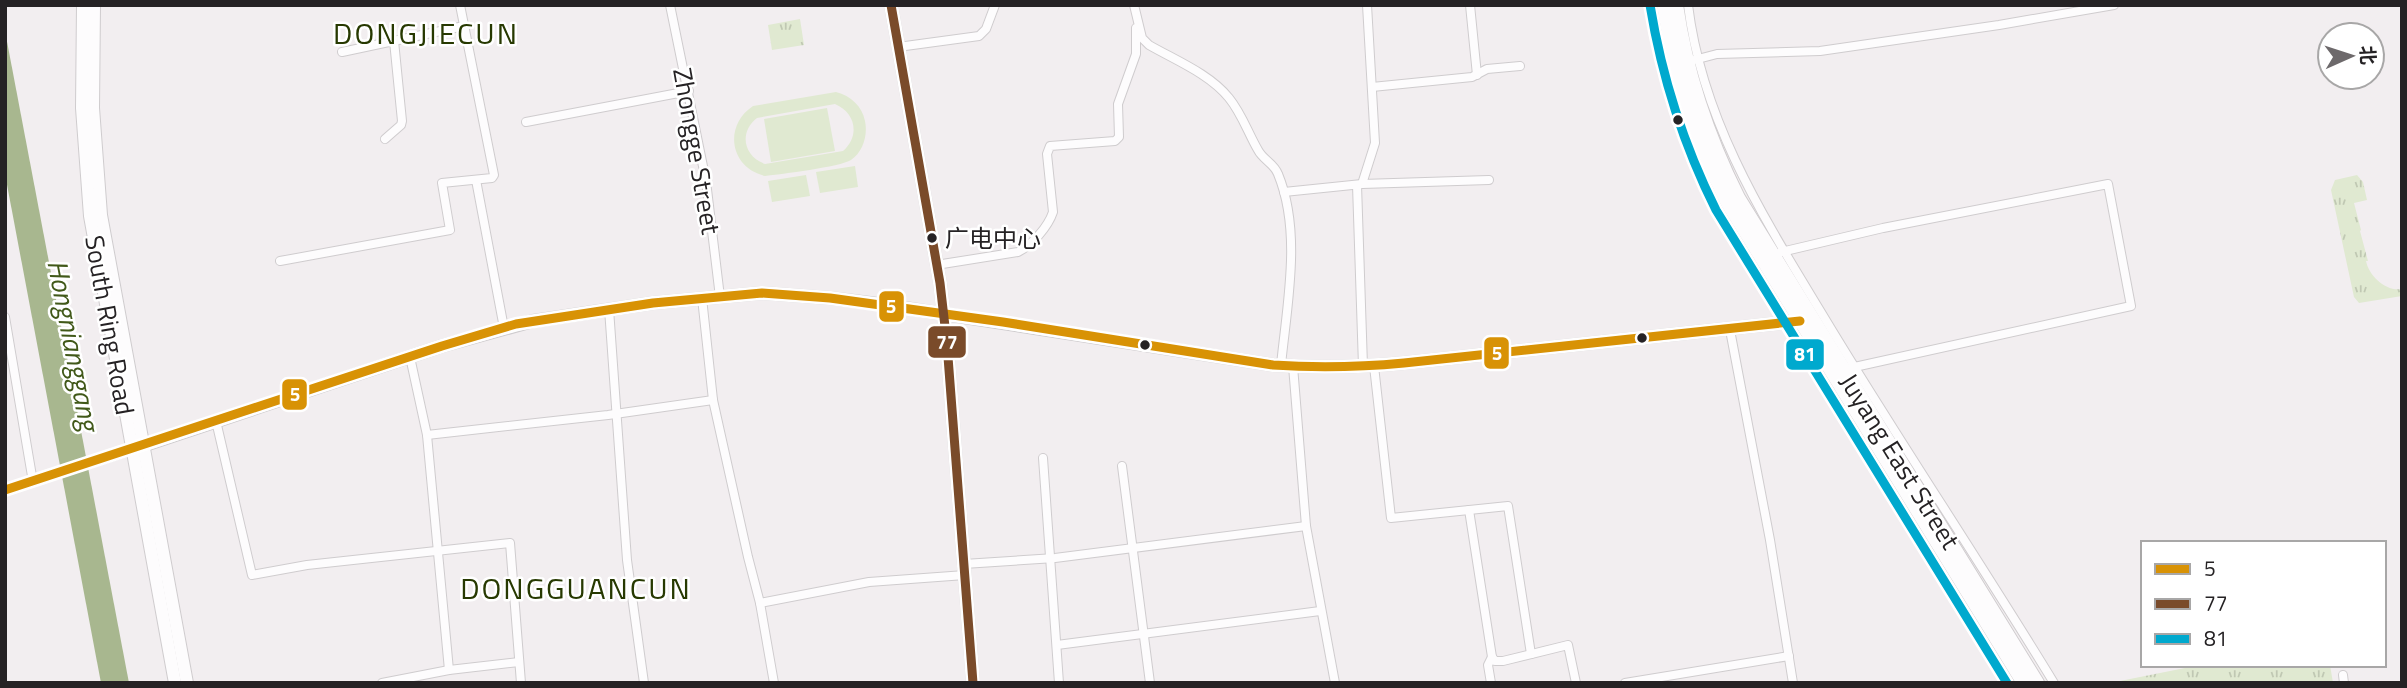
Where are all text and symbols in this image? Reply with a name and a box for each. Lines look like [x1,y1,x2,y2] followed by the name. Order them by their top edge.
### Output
[333,10,519,56] district label: DONGJIECUN
[2316,21,2386,91] north arrow
[2353,45,2383,65] text: 北
[663,65,731,237] street label: Zhongge Street
[1671,113,1685,127] unlabelled marker
[945,220,1041,256] place label: 广电中心
[925,231,939,245] marker: 广电中心
[75,232,145,418] street label: South Ring Road
[36,256,112,437] water label: Hongnianggang
[878,290,905,323] line badge: 5
[886,291,896,320] text: 5
[927,325,967,359] line badge: 77
[936,327,958,356] text: 77
[1635,331,1649,345] unlabelled marker
[1483,336,1510,370] line badge: 5
[1138,338,1152,352] unlabelled marker
[1492,338,1502,367] text: 5
[1785,338,1825,371] line badge: 81
[1794,339,1816,368] text: 81
[1830,365,1970,557] street label: Juyang East Street
[281,378,308,411] line badge: 5
[290,379,300,408] text: 5
[2141,541,2386,667] legend
[2204,552,2216,584] text: 5
[460,565,692,611] district label: DONGGUANCUN
[2204,587,2228,619] text: 77
[2204,622,2228,654] text: 81

